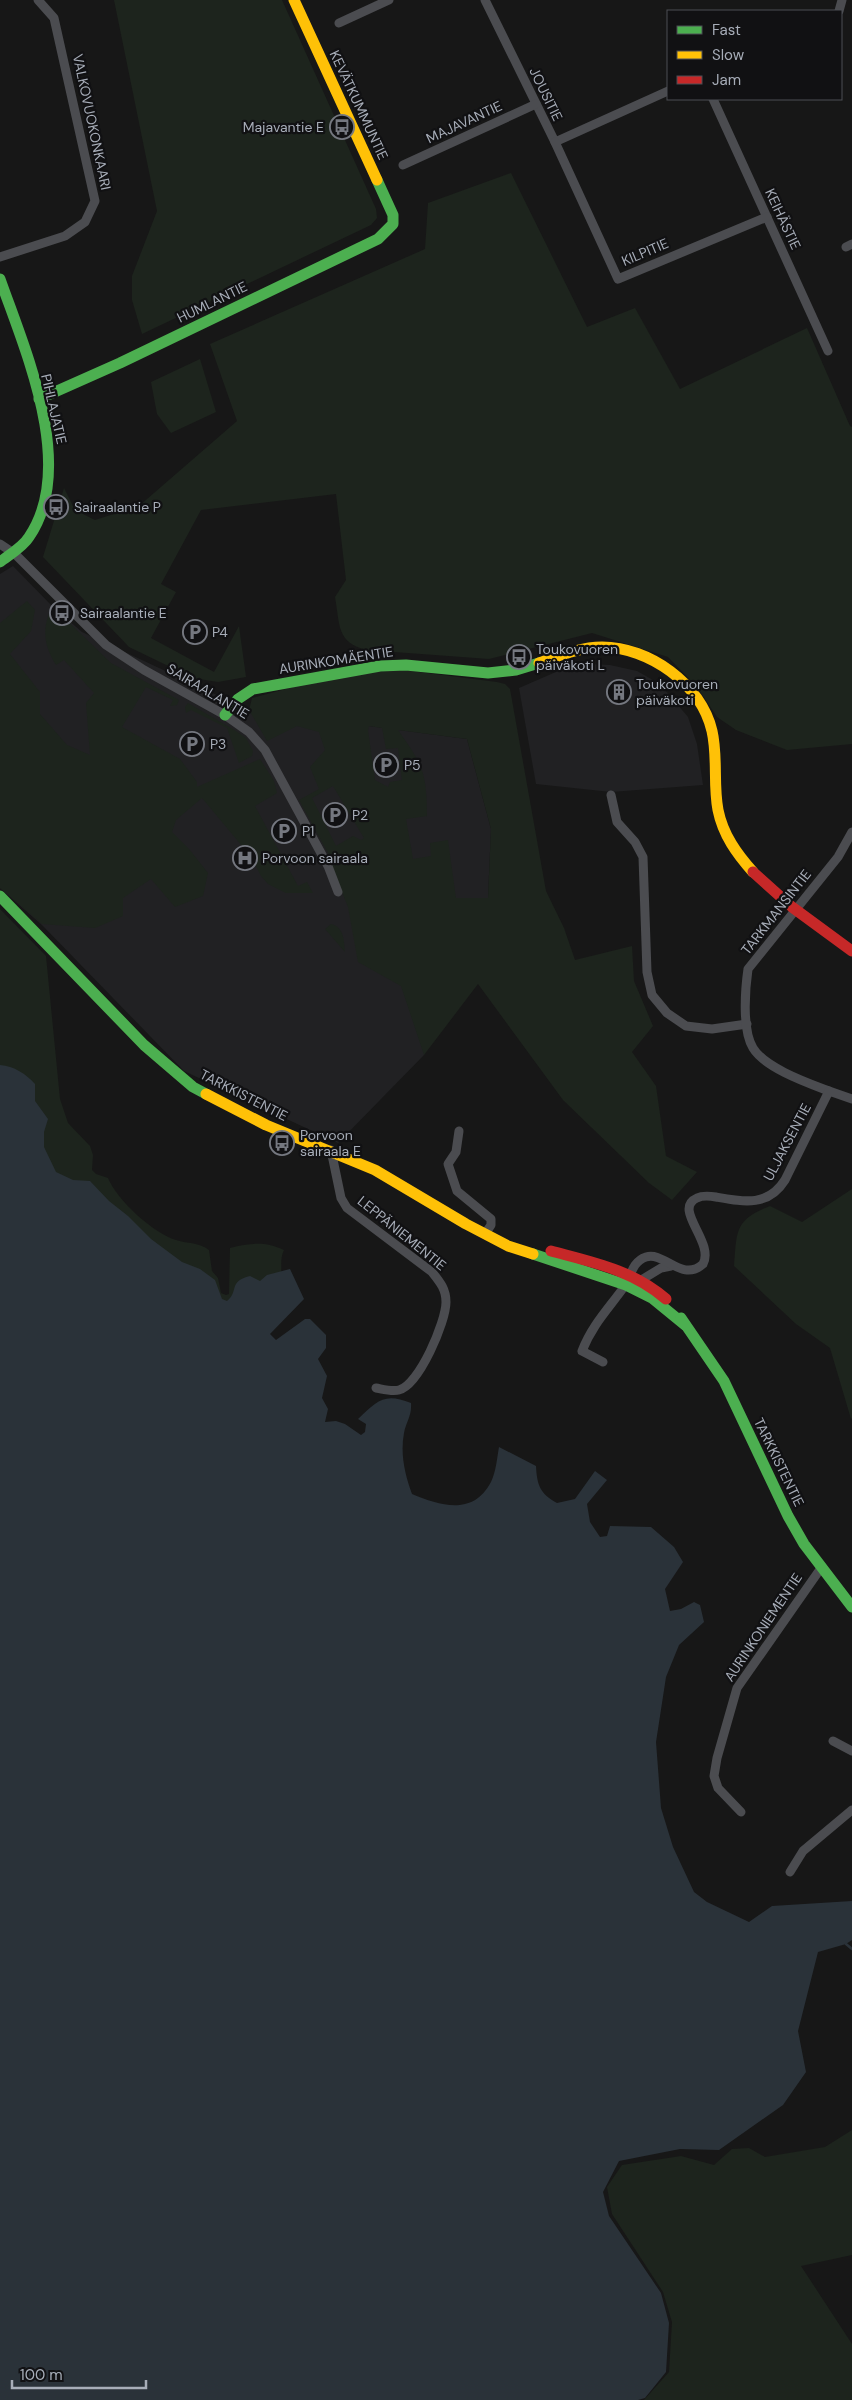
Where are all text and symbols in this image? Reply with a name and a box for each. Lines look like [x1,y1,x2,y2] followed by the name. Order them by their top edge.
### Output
[667,10,842,100] legend
[712,20,741,40] text: Fast
[712,45,745,65] text: Slow
[326,47,392,163] street label: KEVÄTKUMMUNTIE
[69,52,115,192] street label: VALKOVUOKONKAARI
[525,64,567,124] street label: JOUSITIE
[712,70,741,90] text: Jam
[423,97,505,147] street label: MAJAVANTIE
[329,114,355,140] bus stop icon: Majavantie E
[243,118,324,136] place label: Majavantie E
[761,186,805,252] street label: KEIHÄSTIE
[619,234,671,270] street label: KILPITIE
[174,277,250,327] street label: HUMLANTIE
[37,372,71,446] street label: PIHLAJATIE
[43,494,69,520] bus stop icon: Sairaalantie P
[74,498,161,516] place label: Sairaalantie P
[49,600,75,626] bus stop icon: Sairaalantie E
[80,604,167,622] place label: Sairaalantie E
[182,619,208,645] parking icon: P4
[212,623,228,641] place label: P4
[536,640,618,674] place label: Toukovuoren päiväkoti L
[278,642,395,678] street label: AURINKOMÄENTIE
[506,644,532,670] bus stop icon: Toukovuoren päiväkoti L
[164,659,253,723] street label: SAIRAALANTIE
[636,675,718,709] place label: Toukovuoren päiväkoti
[606,679,632,705] building icon: Toukovuoren päiväkoti
[179,731,205,757] parking icon: P3
[210,735,226,753] place label: P3
[373,752,399,778] parking icon: P5
[404,756,420,774] place label: P5
[322,802,348,828] parking icon: P2
[352,806,368,824] place label: P2
[271,818,297,844] parking icon: P1
[302,822,315,840] place label: P1
[232,845,258,871] hospital icon: Porvoon sairaala
[262,849,368,867] place label: Porvoon sairaala
[737,866,815,958] street label: TARKMANSINTIE
[197,1065,291,1125] street label: TARKKISTENTIE
[759,1100,815,1184] street label: ULJAKSENTIE
[300,1126,361,1160] place label: Porvoon sairaala E
[269,1130,295,1156] bus stop icon: Porvoon sairaala E
[354,1192,450,1274] street label: LEPPÄNIEMENTIE
[750,1415,808,1509] street label: TARKKISTENTIE
[720,1569,806,1685] street label: AURINKONIEMENTIE
[12,2358,146,2390] scale bar
[20,2365,63,2385] text: 100 m

